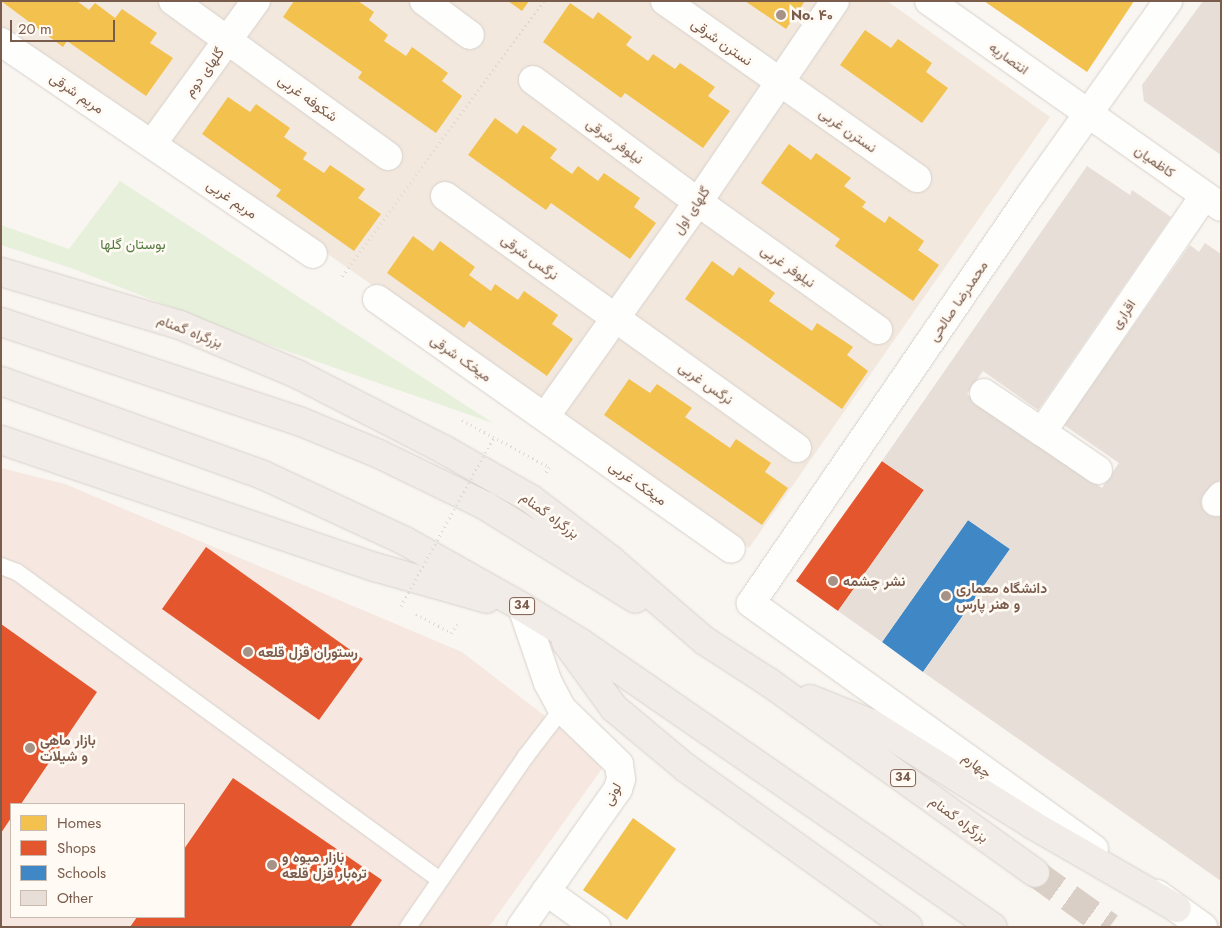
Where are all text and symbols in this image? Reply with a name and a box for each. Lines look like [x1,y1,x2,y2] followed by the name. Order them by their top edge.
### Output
[791,7,833,23] place label: No. ۴۰
[775,9,787,21] marker: No. ۴۰
[12,10,118,42] scale bar
[688,15,756,69] street label: نسترن شرقی
[18,18,52,40] text: 20 m
[986,38,1032,78] street label: انتصاریه
[181,44,227,100] street label: گلهای دوم
[47,69,107,117] street label: مریم شرقی
[275,71,341,125] street label: شکوفه غربی
[816,104,880,156] street label: نسترن غربی
[583,115,647,167] street label: نیلوفر شرقی
[1132,141,1178,181] street label: کاظمیان
[204,176,260,222] street label: مریم غربی
[669,183,713,237] street label: گلهای اول
[498,231,562,283] street label: نرگس شرقی
[100,236,166,252] park label: بوستان گلها
[758,241,818,291] street label: نیلوفر غربی
[925,257,991,345] street label: محمدرضا صالحی
[1107,296,1139,332] street label: اقراری
[155,311,225,351] street label: بزرگراه گمنام
[427,331,495,385] street label: میخک شرقی
[675,358,737,408] street label: نرگس غربی
[606,457,670,509] street label: میخک غربی
[517,488,583,542] street label: بزرگراه گمنام
[843,573,906,589] place label: نشر چشمه
[827,575,839,587] marker: نشر چشمه
[956,580,1047,612] place label: دانشگاه معماری و هنر پارس
[940,590,952,602] marker: دانشگاه معماری و هنر پارس
[508,596,536,616] road number: 34
[258,644,358,660] place label: رستوران قزل قلعه
[242,646,254,658] marker: رستوران قزل قلعه
[40,732,96,764] place label: بازار ماهی و شیلات
[24,742,36,754] marker: بازار ماهی و شیلات
[959,749,995,781] street label: چهارم
[889,768,917,788] road number: 34
[599,780,625,808] street label: لونی
[926,792,992,846] street label: بزرگراه گمنام
[10,803,185,918] legend
[57,812,101,834] text: Homes
[57,837,96,859] text: Shops
[282,849,367,882] place label: بازار میوه و تره‌بار قزل قلعه
[266,859,278,871] marker: بازار میوه و تره‌بار قزل قلعه
[57,862,106,884] text: Schools
[57,887,93,909] text: Other

